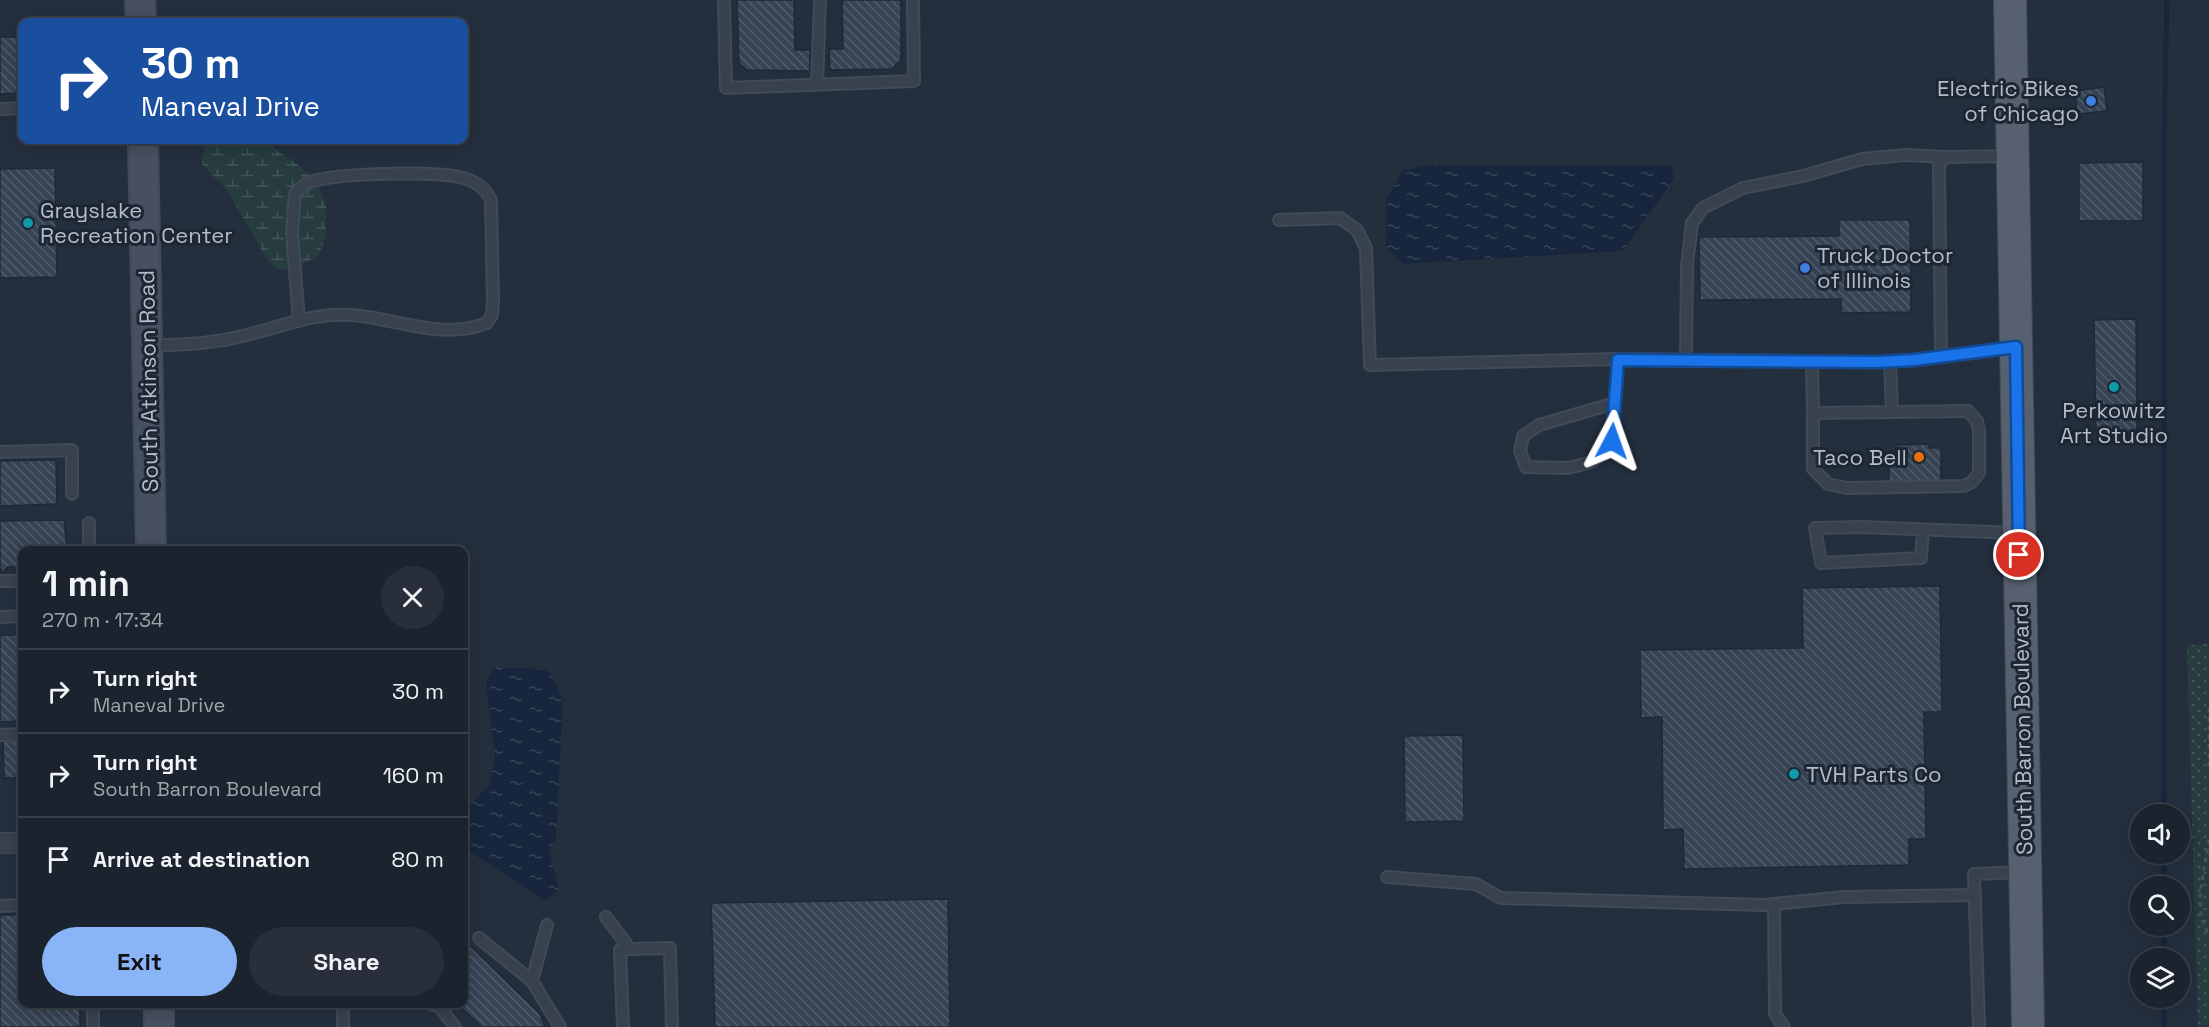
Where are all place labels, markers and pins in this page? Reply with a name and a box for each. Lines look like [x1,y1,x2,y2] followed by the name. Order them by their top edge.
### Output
[1937,74,2079,127] place label: Electric Bikes of Chicago
[2084,94,2098,108] marker: Electric Bikes of Chicago
[40,196,233,249] place label: Grayslake Recreation Center
[21,216,35,230] marker: Grayslake Recreation Center
[1817,241,1953,294] place label: Truck Doctor of Illinois
[1798,261,1812,275] marker: Truck Doctor of Illinois
[2107,380,2121,394] marker: Perkowitz Art Studio
[2060,396,2168,449] place label: Perkowitz Art Studio
[1813,443,1907,471] place label: Taco Bell
[1912,450,1926,464] marker: Taco Bell
[1993,529,2044,580] pin
[1806,760,1942,788] place label: TVH Parts Co
[1787,767,1801,781] marker: TVH Parts Co

